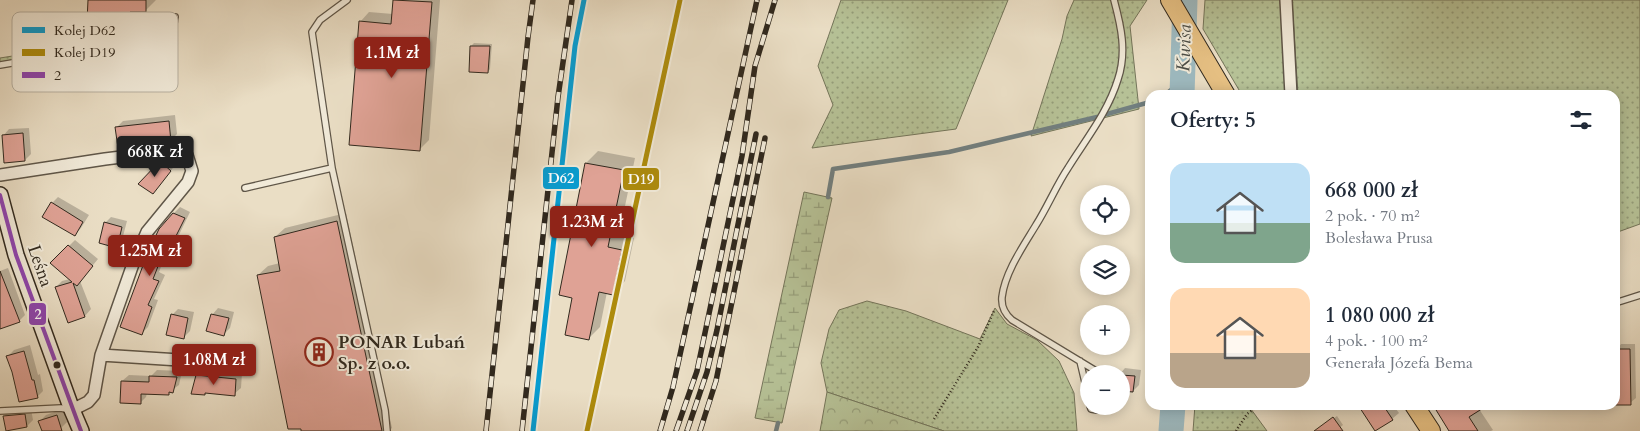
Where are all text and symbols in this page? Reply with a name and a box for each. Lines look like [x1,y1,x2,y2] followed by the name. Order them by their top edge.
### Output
[12,12,178,92] legend
[54,21,115,40] text: Kolej D62
[1170,23,1198,72] water label: Kwisa
[346,36,438,79] pin: 1.1M zł
[365,42,419,64] text: 1.1M zł
[54,43,115,62] text: Kolej D19
[54,66,61,85] text: 2
[1170,106,1256,135] text: Oferty: 5
[1567,106,1595,134] icon: filters
[109,136,201,178] pin: 668K zł
[128,141,182,163] text: 668K zł
[542,166,580,190] line badge: D62
[622,167,660,191] line badge: D19
[548,169,574,188] text: D62
[628,170,654,189] text: D19
[1325,176,1418,205] text: 668 000 zł
[1210,183,1270,243] icon: home
[1080,185,1130,415] map controls
[1080,185,1130,235] button: locate
[1325,205,1420,227] text: 2 pok. · 70 m²
[540,206,644,248] pin: 1.23M zł
[561,211,623,233] text: 1.23M zł
[1325,227,1433,249] text: Bolesława Prusa
[98,234,202,277] pin: 1.25M zł
[119,240,181,262] text: 1.25M zł
[21,242,59,291] street label: Leśna
[1080,245,1130,295] button: layers
[1325,301,1434,330] text: 1 080 000 zł
[28,302,47,326] line badge: 2
[34,305,42,324] text: 2
[1080,305,1130,355] button: +
[1210,308,1270,368] icon: home
[338,330,466,376] place label: PONAR Lubań Sp. z o.o.
[1325,330,1428,352] text: 4 pok. · 100 m²
[304,337,334,367] building icon: PONAR Lubań Sp. z o.o.
[162,344,266,386] pin: 1.08M zł
[183,349,245,371] text: 1.08M zł
[1325,352,1473,374] text: Generała Józefa Bema
[52,360,62,370] unlabelled marker
[1080,365,1130,415] button: −

